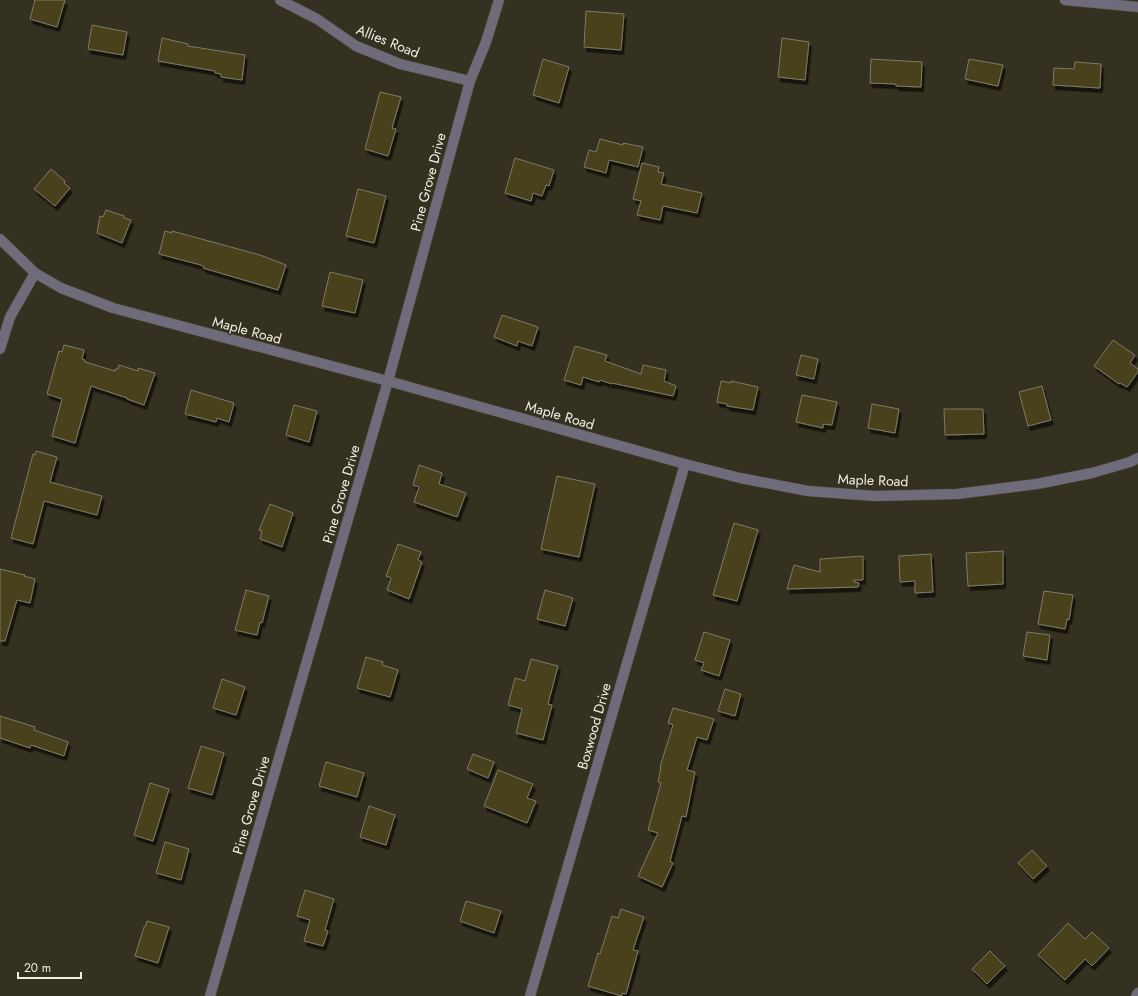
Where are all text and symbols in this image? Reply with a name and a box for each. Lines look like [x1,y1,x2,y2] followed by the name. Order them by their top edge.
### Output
[353,19,423,63] street label: Allies Road
[405,130,451,234] street label: Pine Grove Drive
[210,311,284,349] street label: Maple Road
[523,396,597,434] street label: Maple Road
[317,442,365,546] street label: Pine Grove Drive
[837,469,909,491] street label: Maple Road
[572,680,616,772] street label: Boxwood Drive
[227,753,275,857] street label: Pine Grove Drive
[18,954,81,980] scale bar
[24,959,51,977] text: 20 m

